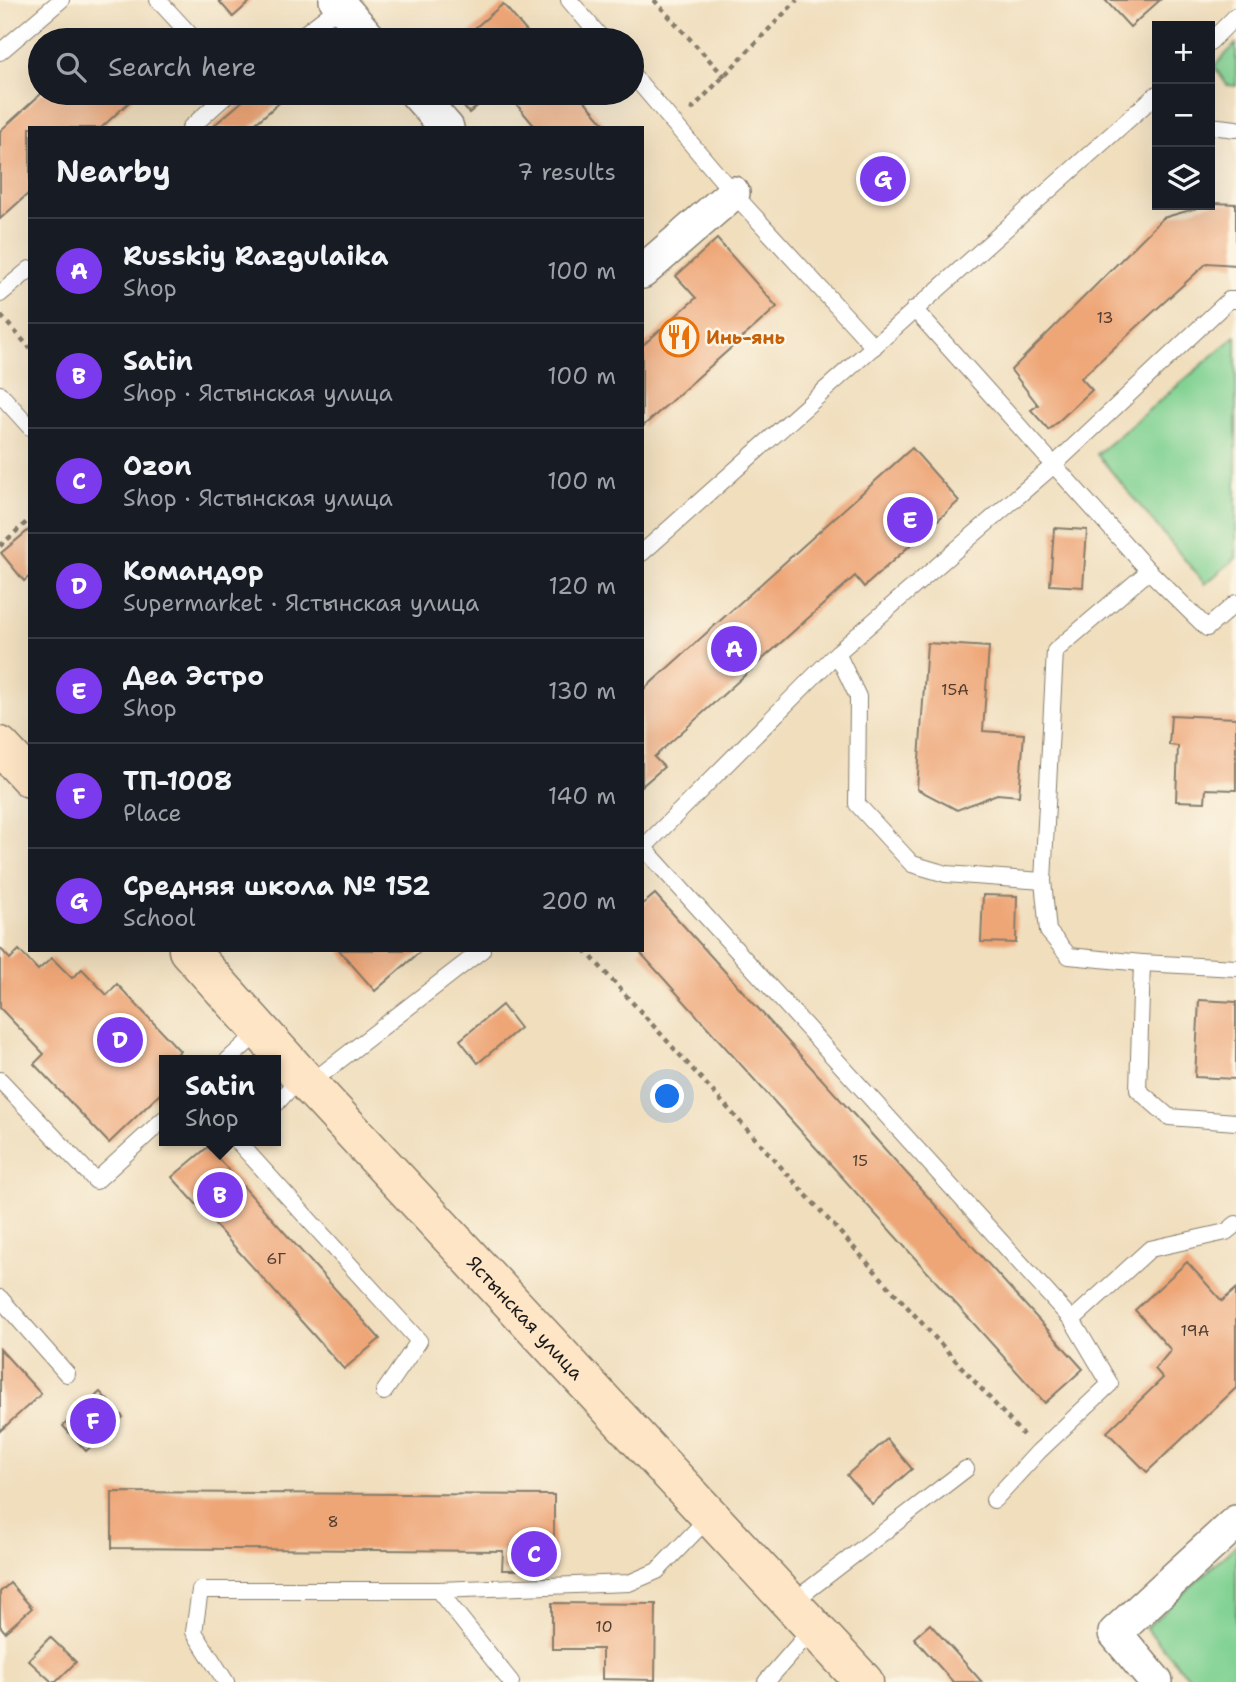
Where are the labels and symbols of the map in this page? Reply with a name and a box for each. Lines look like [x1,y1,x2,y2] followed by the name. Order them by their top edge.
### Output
[860,153,906,205] pin: G
[1096,307,1114,328] house number: 13
[658,316,700,358] restaurant icon: Инь-янь
[706,325,785,350] place label: Инь-янь
[887,494,933,546] pin: E
[711,623,757,675] pin: A
[941,679,969,700] house number: 15А
[97,1014,143,1066] pin: D
[650,1079,684,1113] your location
[852,1150,868,1171] house number: 15
[197,1169,243,1221] pin: B
[266,1248,286,1269] house number: 6Г
[461,1251,589,1385] street label: Ястынская улица
[1181,1320,1209,1341] house number: 19А
[70,1395,116,1447] pin: F
[327,1511,339,1532] house number: 8
[511,1528,557,1580] pin: C
[595,1616,613,1637] house number: 10

